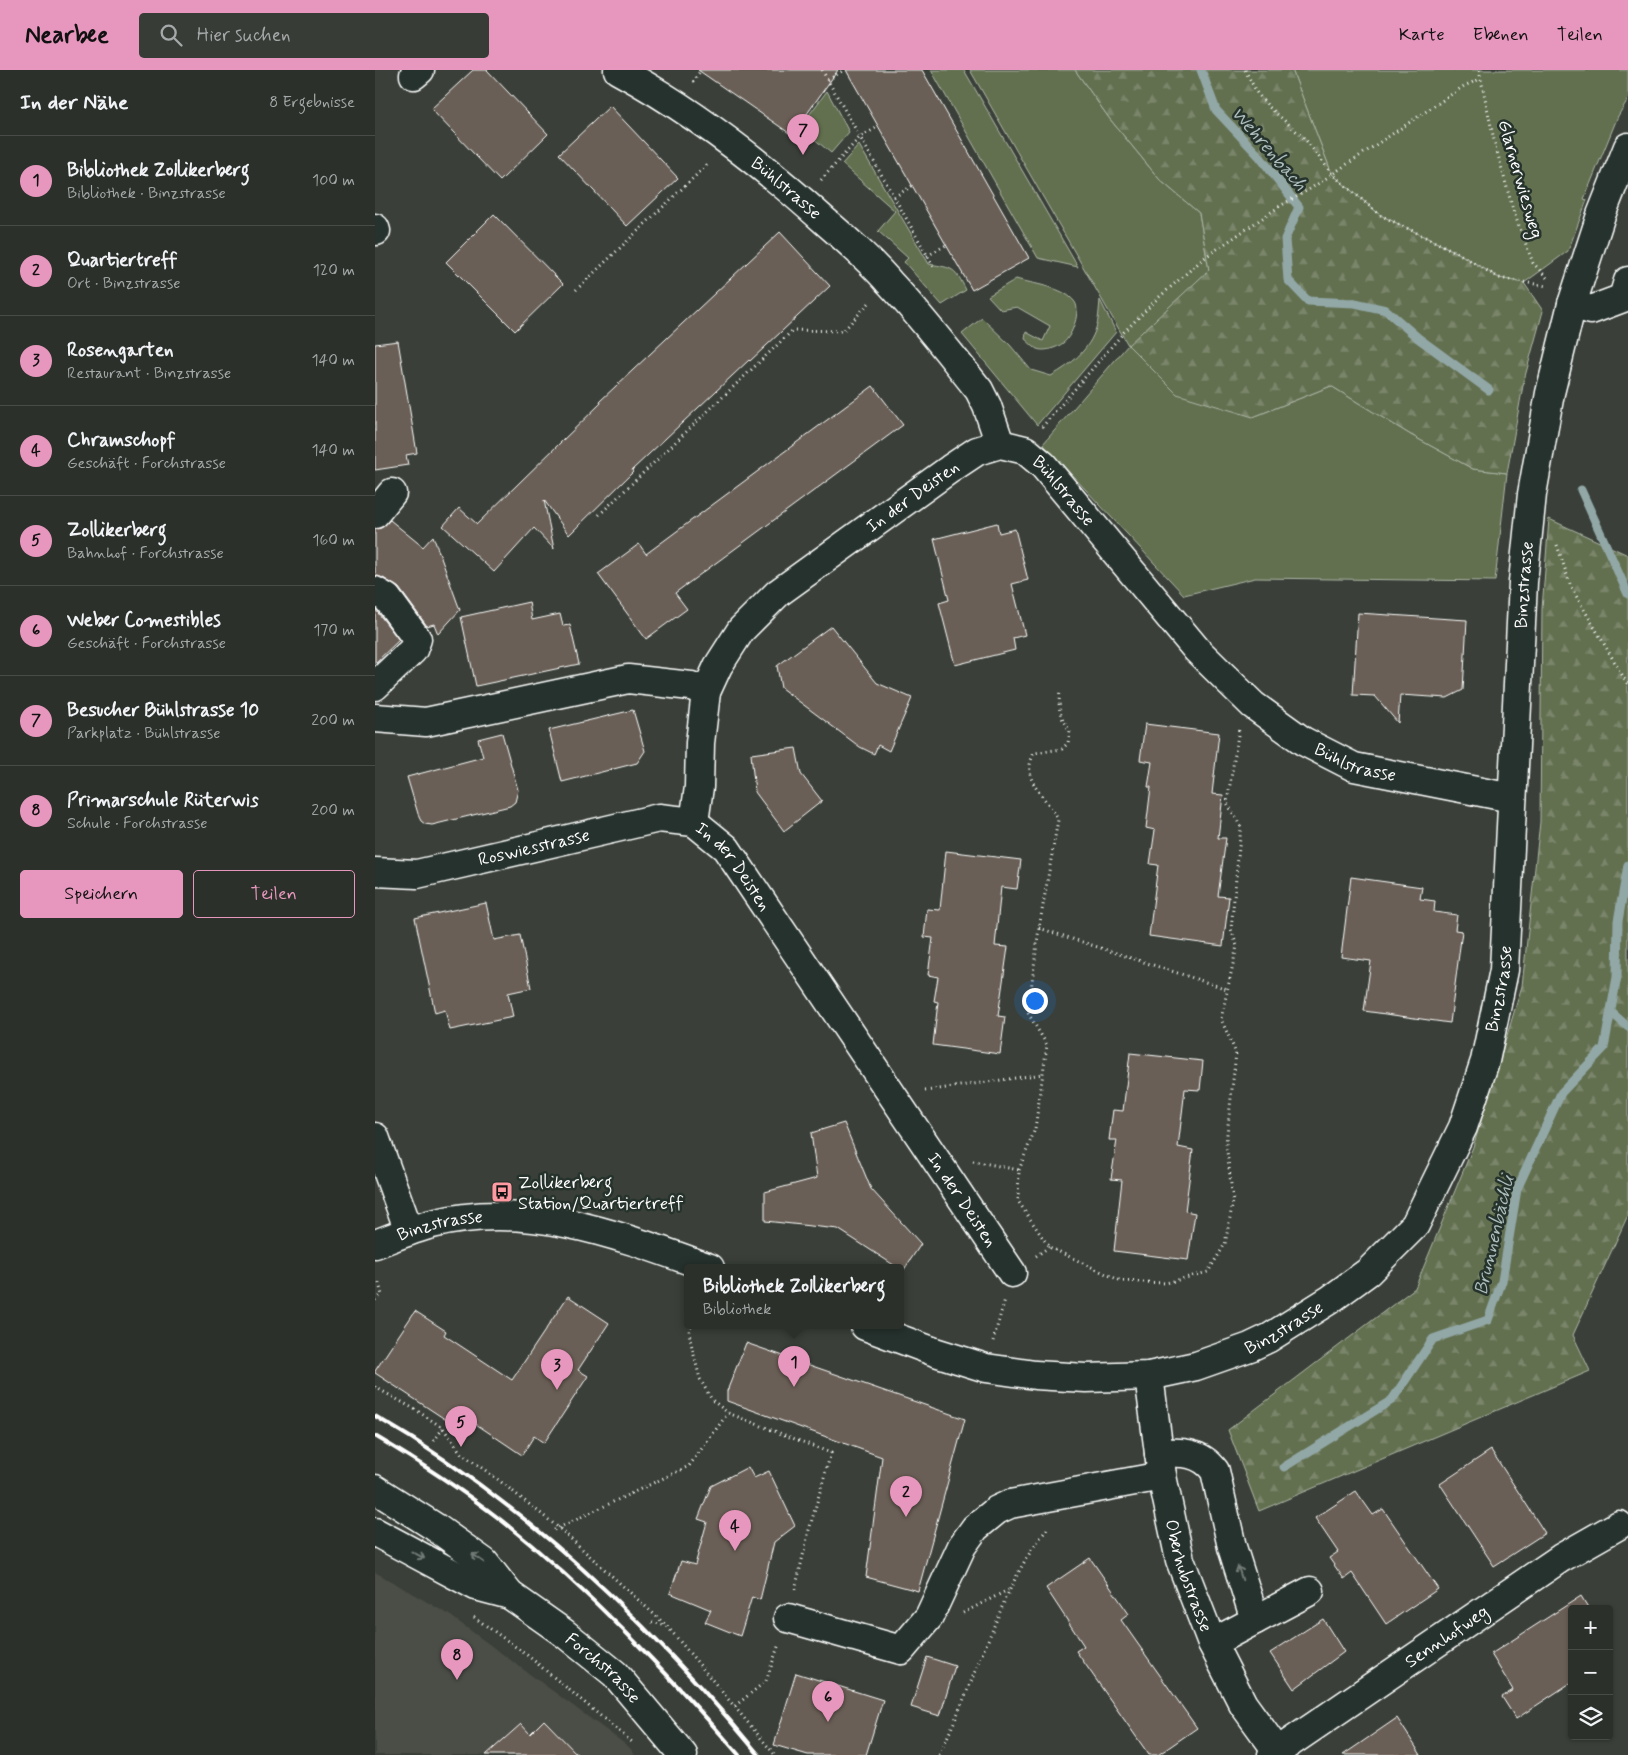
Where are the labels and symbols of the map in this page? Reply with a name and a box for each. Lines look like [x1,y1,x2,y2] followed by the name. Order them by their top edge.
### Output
[1225,102,1313,197] water label: Wehrenbach
[787,114,819,155] pin: 7
[1491,117,1548,242] street label: Glarnerwiesweg
[745,152,826,225] street label: Bühlstrasse
[1027,450,1100,532] street label: Bühlstrasse
[861,455,964,539] street label: In der Deisten
[1510,540,1540,629] street label: Binzstrasse
[1310,738,1398,788] street label: Bühlstrasse
[690,817,776,916] street label: In der Deisten
[476,823,592,872] street label: Roswiesstrasse
[1480,945,1518,1034] street label: Binzstrasse
[1022,988,1048,1014] your location
[921,1148,1002,1252] street label: In der Deisten
[1469,1170,1521,1297] water label: Brunnenbächli
[518,1171,684,1216] place label: Zollikerberg Station/Quartiertreff
[490,1180,514,1204] bus stop icon: Zollikerberg Station/Quartiertreff
[394,1205,483,1248] street label: Binzstrasse
[1241,1296,1328,1361] street label: Binzstrasse
[778,1346,810,1387] pin: 1
[541,1349,573,1390] pin: 3
[445,1406,477,1447] pin: 5
[890,1476,922,1517] pin: 2
[719,1510,751,1551] pin: 4
[1159,1517,1218,1636] street label: Oberhubstrasse
[410,1550,425,1560] one-way arrow
[471,1553,485,1563] one-way arrow
[1235,1565,1245,1581] one-way arrow
[1400,1600,1494,1674] street label: Sennhofweg
[560,1628,646,1709] street label: Forchstrasse
[441,1639,473,1680] pin: 8
[812,1681,844,1722] pin: 6

